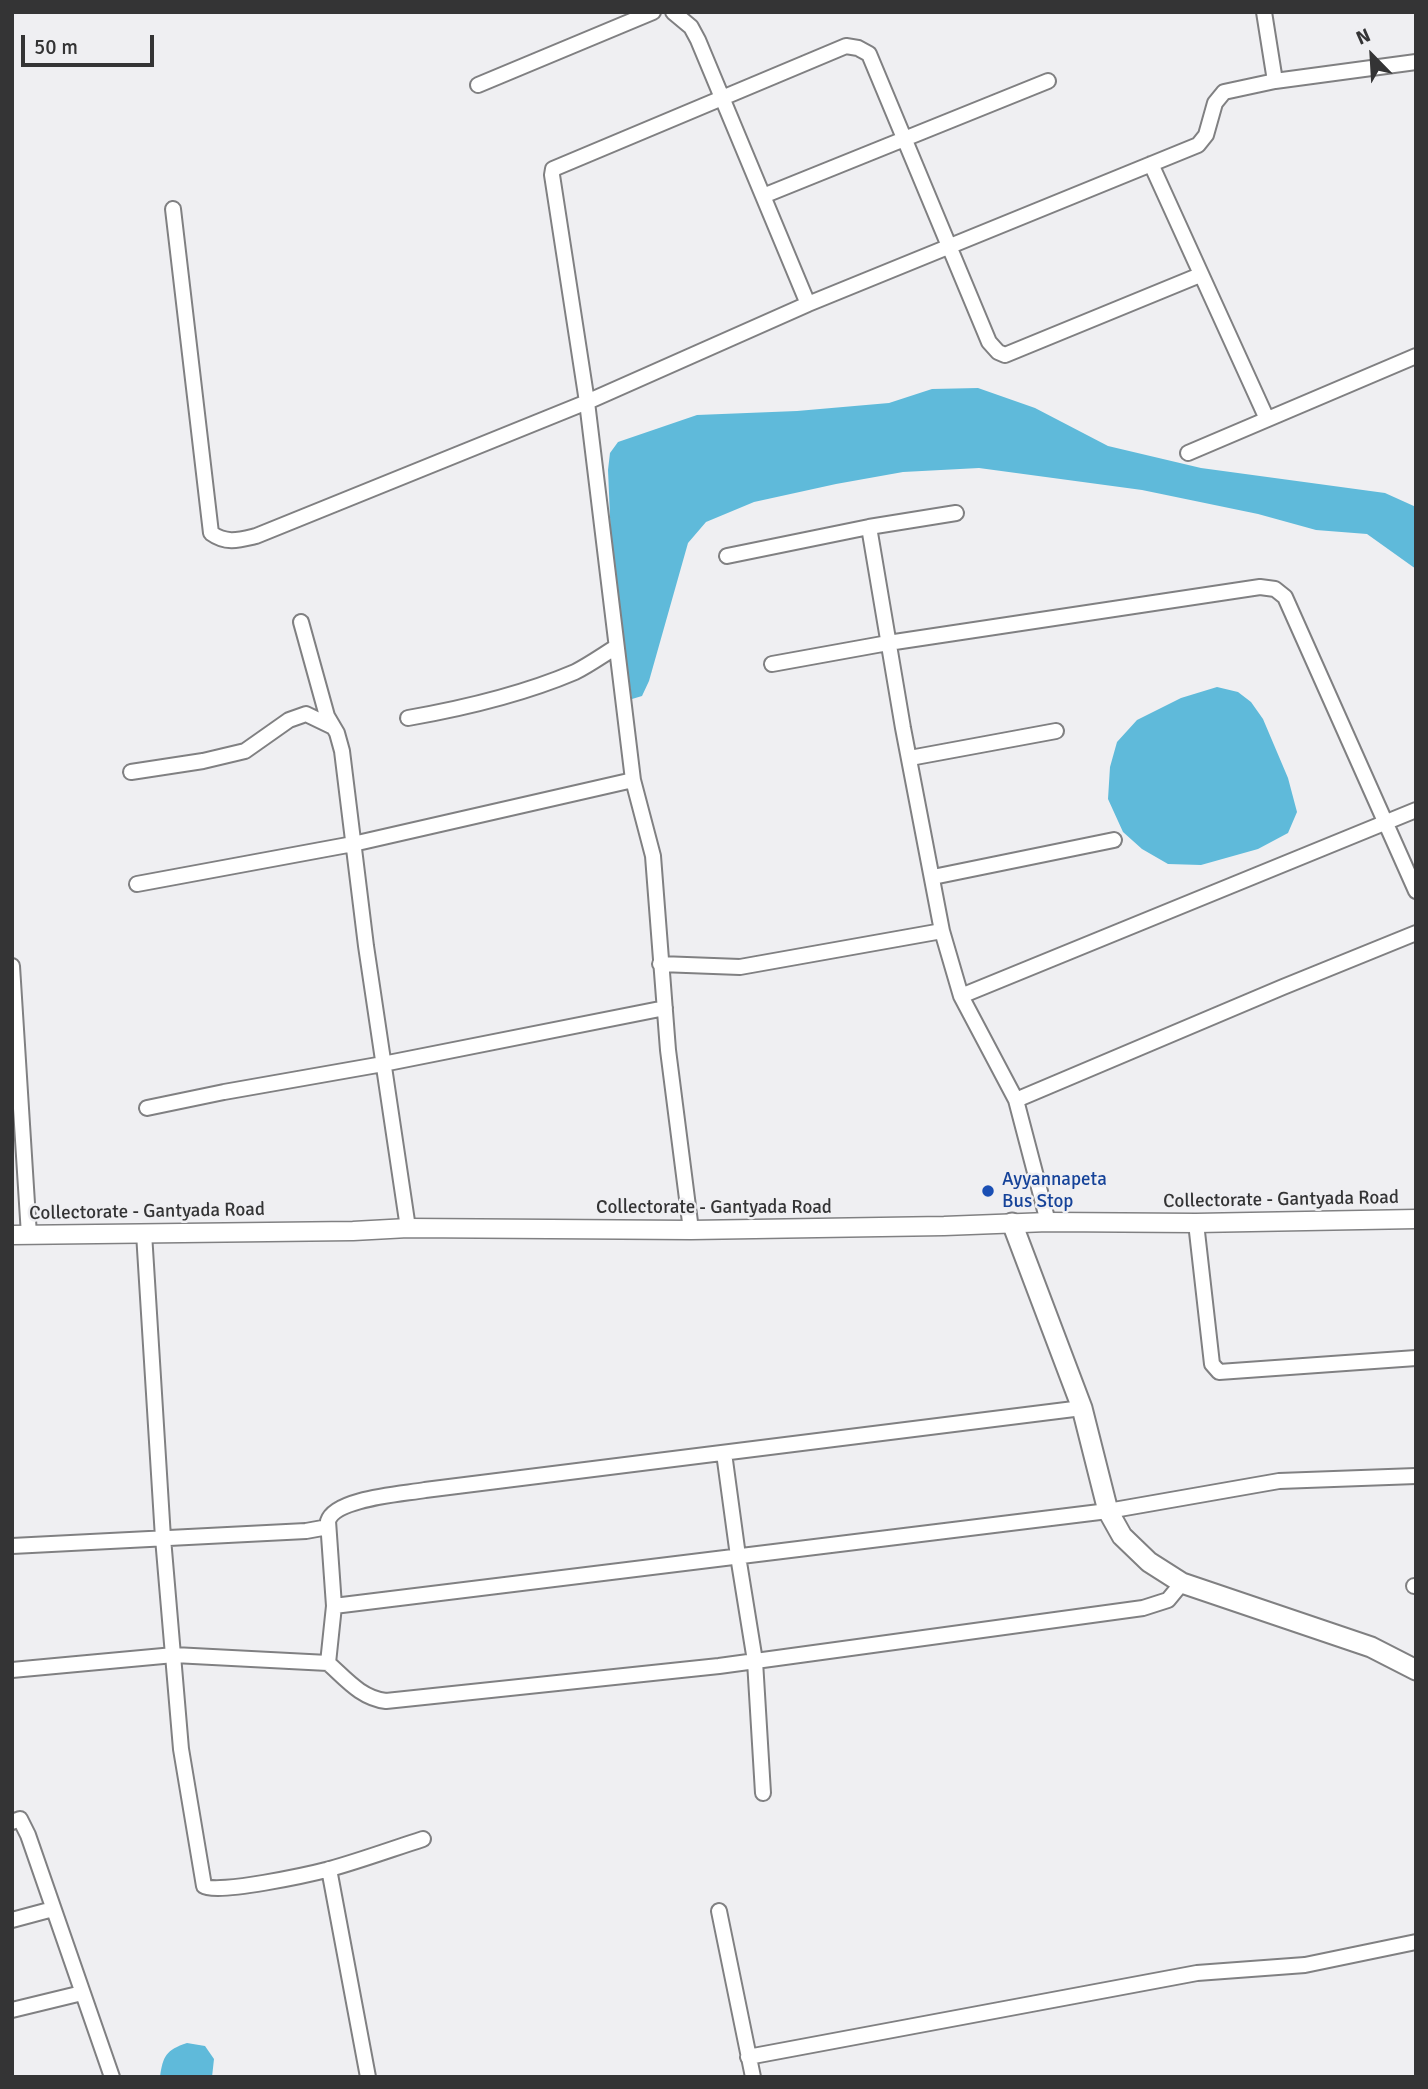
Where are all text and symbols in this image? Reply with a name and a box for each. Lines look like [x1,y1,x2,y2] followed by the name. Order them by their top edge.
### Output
[24,21,158,65] scale bar
[1337,21,1407,91] north arrow
[1353,23,1374,50] text: N
[34,34,78,60] text: 50 m
[1002,1169,1107,1213] place label: Ayyannapeta Bus Stop
[980,1183,996,1199] marker: Ayyannapeta Bus Stop
[1163,1187,1399,1213] street label: Collectorate - Gantyada Road
[596,1197,832,1219] street label: Collectorate - Gantyada Road
[29,1199,265,1225] street label: Collectorate - Gantyada Road

